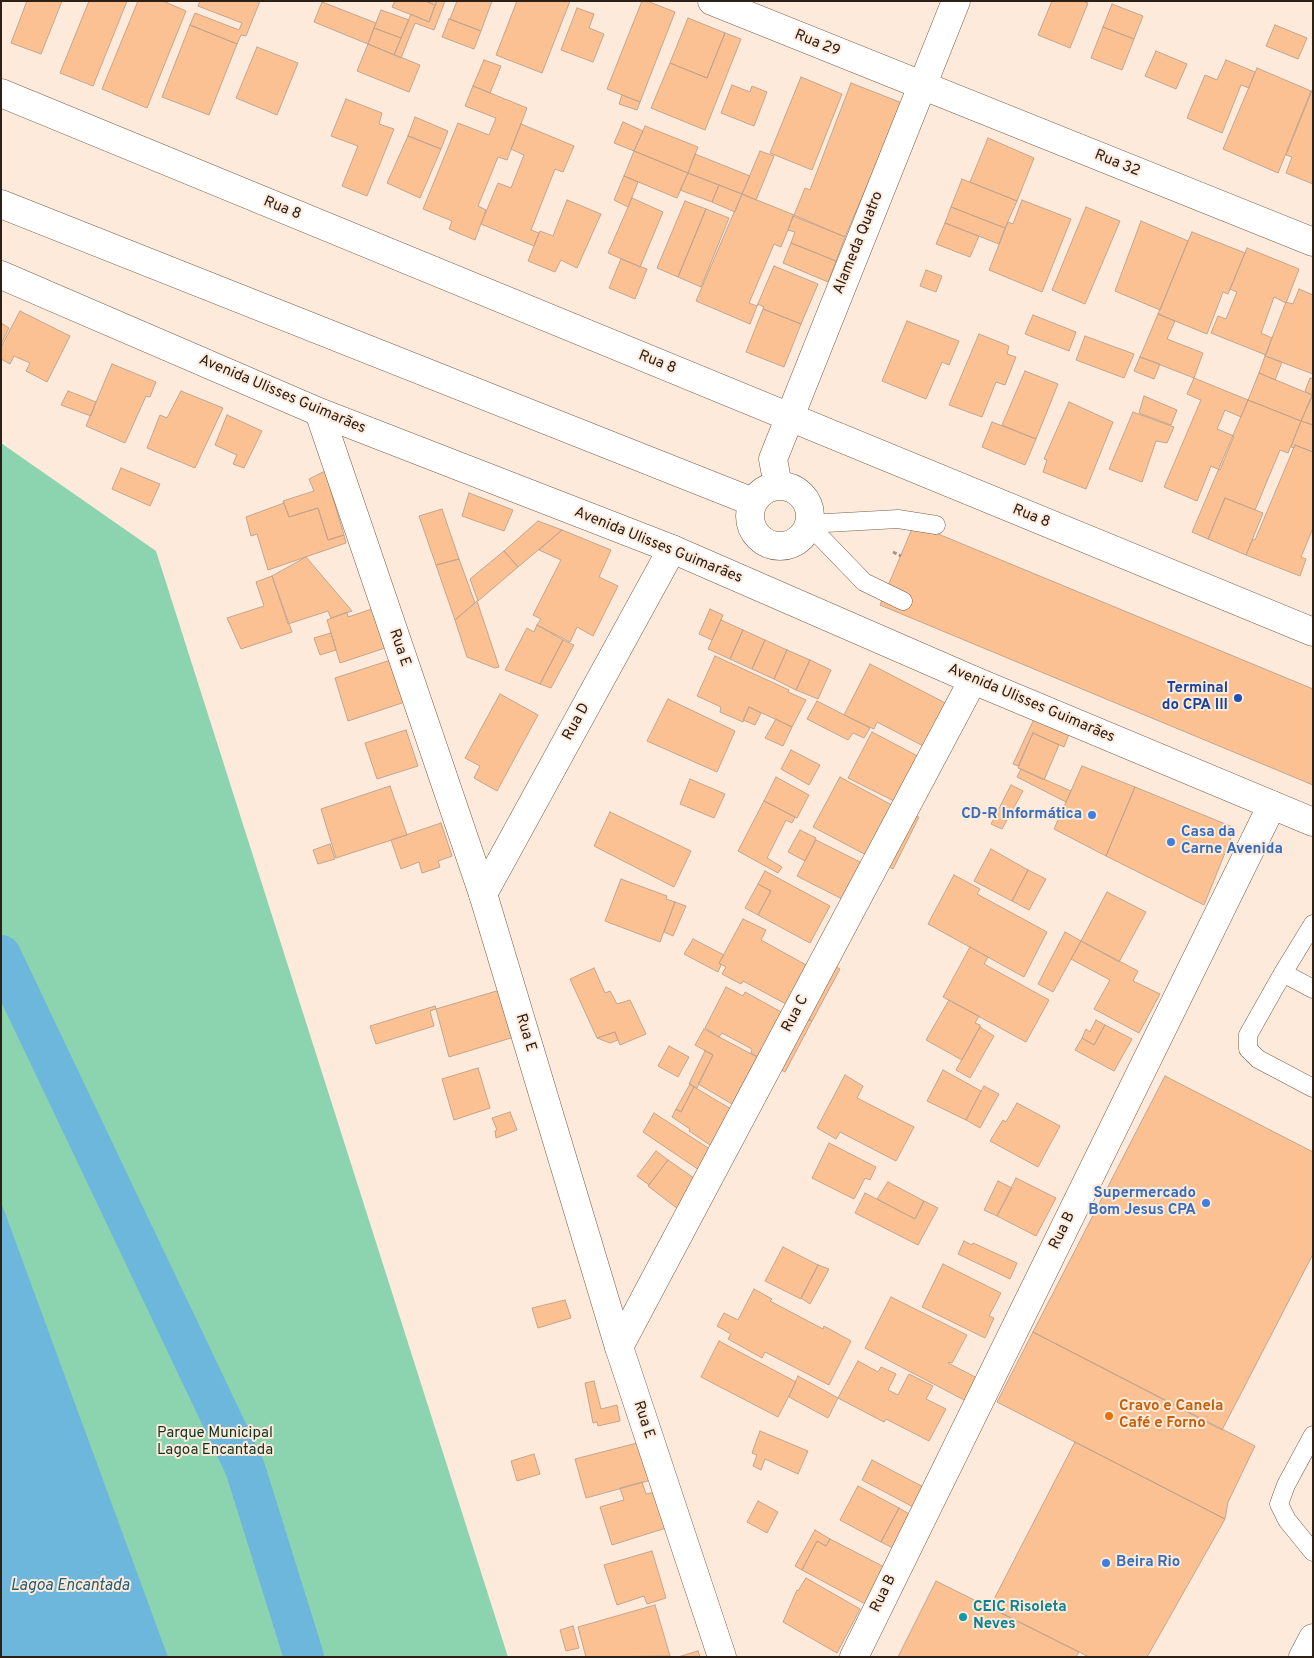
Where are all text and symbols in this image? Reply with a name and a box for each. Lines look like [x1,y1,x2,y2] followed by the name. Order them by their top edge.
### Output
[791,27,843,61] street label: Rua 29
[1092,147,1142,181] street label: Rua 32
[830,189,888,297] street label: Alameda Quatro
[261,193,303,225] street label: Rua 8
[636,347,678,379] street label: Rua 8
[196,352,368,438] street label: Avenida Ulisses Guimarães
[1010,501,1052,533] street label: Rua 8
[571,504,745,588] street label: Avenida Ulisses Guimarães
[384,627,414,669] street label: Rua E
[945,661,1117,747] street label: Avenida Ulisses Guimarães
[1162,680,1228,715] place label: Terminal do CPA III
[1232,692,1244,704] marker: Terminal do CPA III
[559,700,595,744] street label: Rua D
[961,806,1082,824] place label: CD-R Informática
[1086,809,1098,821] marker: CD-R Informática
[1181,824,1283,859] place label: Casa da Carne Avenida
[1165,836,1177,848] marker: Casa da Carne Avenida
[779,992,813,1036] street label: Rua C
[511,1012,539,1054] street label: Rua E
[1088,1185,1196,1220] place label: Supermercado Bom Jesus CPA
[1200,1197,1212,1209] marker: Supermercado Bom Jesus CPA
[1046,1209,1080,1253] street label: Rua B
[1119,1398,1223,1433] place label: Cravo e Canela Café e Forno
[628,1399,658,1441] street label: Rua E
[1103,1410,1115,1422] marker: Cravo e Canela Café e Forno
[157,1425,273,1460] park label: Parque Municipal Lagoa Encantada
[1116,1554,1180,1572] place label: Beira Rio
[1100,1557,1112,1569] marker: Beira Rio
[867,1572,901,1616] street label: Rua B
[11,1577,129,1597] water label: Lagoa Encantada
[973,1599,1067,1634] place label: CEIC Risoleta Neves
[957,1611,969,1623] marker: CEIC Risoleta Neves

